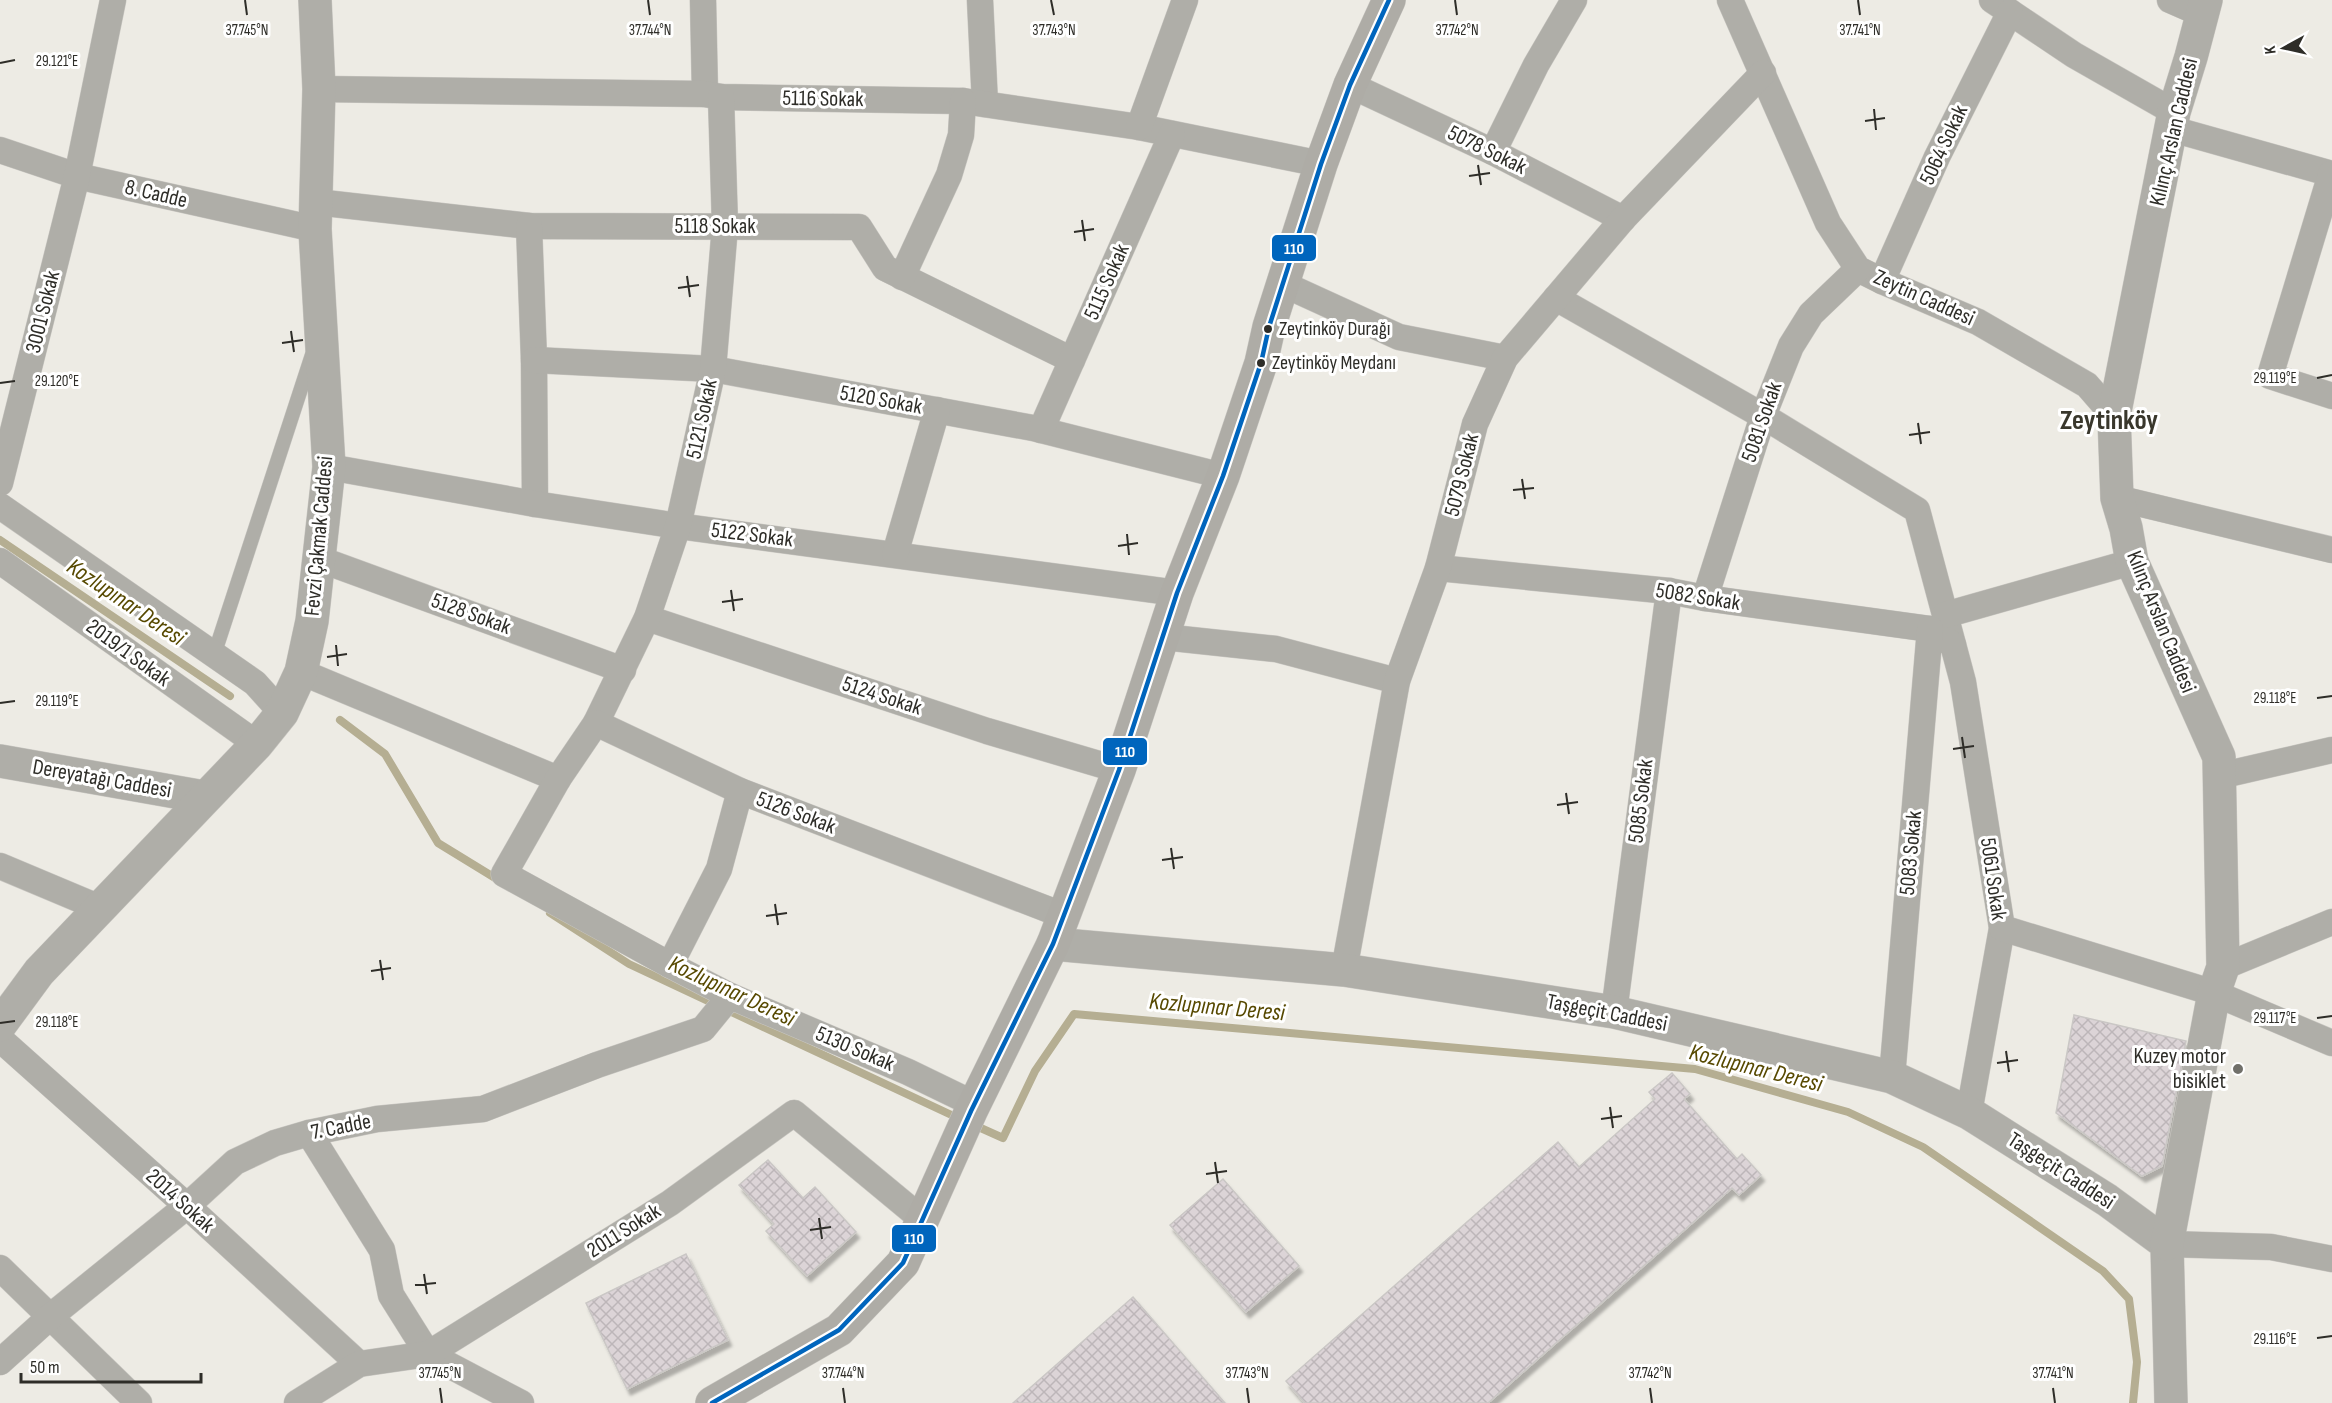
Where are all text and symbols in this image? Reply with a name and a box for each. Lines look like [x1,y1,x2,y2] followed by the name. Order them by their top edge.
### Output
[2254,18,2314,78] north arrow
[226,21,268,40] text: 37.745°N
[629,21,671,40] text: 37.744°N
[1032,21,1076,40] text: 37.743°N
[1435,21,1479,40] text: 37.742°N
[1839,21,1881,40] text: 37.741°N
[2261,45,2281,55] text: K
[36,52,78,71] text: 29.121°E
[2144,55,2204,209] street label: Kılınç Arslan Caddesi
[782,85,864,113] street label: 5116 Sokak
[1914,100,1974,189] street label: 5064 Sokak
[1443,119,1531,181] street label: 5078 Sokak
[122,174,190,214] street label: 8. Cadde
[674,213,756,240] street label: 5118 Sokak
[1271,234,1317,262] line badge: 110
[1078,239,1136,324] street label: 5115 Sokak
[1284,240,1304,259] text: 110
[1869,264,1979,332] street label: Zeytin Caddesi
[20,267,66,356] street label: 3001 Sokak
[1279,317,1390,341] place label: Zeytinköy Durağı
[1262,323,1274,335] marker: Zeytinköy Durağı
[1272,351,1396,375] place label: Zeytinköy Meydanı
[1255,357,1267,369] marker: Zeytinköy Meydanı
[2253,369,2297,388] text: 29.119°E
[35,372,79,391] text: 29.120°E
[680,376,724,461] street label: 5121 Sokak
[1736,378,1789,466] street label: 5081 Sokak
[838,380,925,421] street label: 5120 Sokak
[2060,404,2158,437] district label: Zeytinköy
[1439,430,1485,519] street label: 5079 Sokak
[299,455,339,617] street label: Fevzi Çakmak Caddesi
[710,517,795,553] street label: 5122 Sokak
[2120,547,2202,697] street label: Kılınç Arslan Caddesi
[61,552,191,652] water label: Kozlupınar Deresi
[1654,577,1743,617] street label: 5082 Sokak
[427,587,515,641] street label: 5128 Sokak
[81,613,176,693] street label: 2019/1 Sokak
[839,670,926,722] street label: 5124 Sokak
[2254,689,2296,708] text: 29.118°E
[35,692,79,711] text: 29.119°E
[1102,737,1148,766] line badge: 110
[1115,743,1135,762] text: 110
[31,754,173,804] street label: Dereyatağı Caddesi
[1622,757,1660,845] street label: 5085 Sokak
[753,786,840,841] street label: 5126 Sokak
[1894,809,1928,896] street label: 5083 Sokak
[1974,836,2012,923] street label: 5061 Sokak
[664,949,800,1033] water label: Kozlupınar Deresi
[1148,987,1287,1027] water label: Kozlupınar Deresi
[1544,988,1670,1038] street label: Taşgeçit Caddesi
[2253,1009,2297,1028] text: 29.117°E
[36,1013,78,1032] text: 29.118°E
[812,1020,899,1078] street label: 5130 Sokak
[1686,1037,1826,1099] water label: Kozlupınar Deresi
[2134,1043,2226,1095] place label: Kuzey motor bisiklet
[2231,1062,2245,1076] marker: Kuzey motor bisiklet
[309,1108,373,1146] street label: 7. Cadde
[2002,1126,2120,1216] street label: Taşgeçit Caddesi
[140,1163,220,1239] street label: 2014 Sokak
[582,1198,666,1264] street label: 2011 Sokak
[891,1224,937,1253] line badge: 110
[904,1230,924,1249] text: 110
[2253,1330,2297,1349] text: 29.116°E
[21,1346,201,1384] scale bar
[30,1357,60,1378] text: 50 m
[419,1364,461,1383] text: 37.745°N
[822,1364,864,1383] text: 37.744°N
[1225,1364,1269,1383] text: 37.743°N
[1628,1364,1672,1383] text: 37.742°N
[2032,1364,2074,1383] text: 37.741°N

